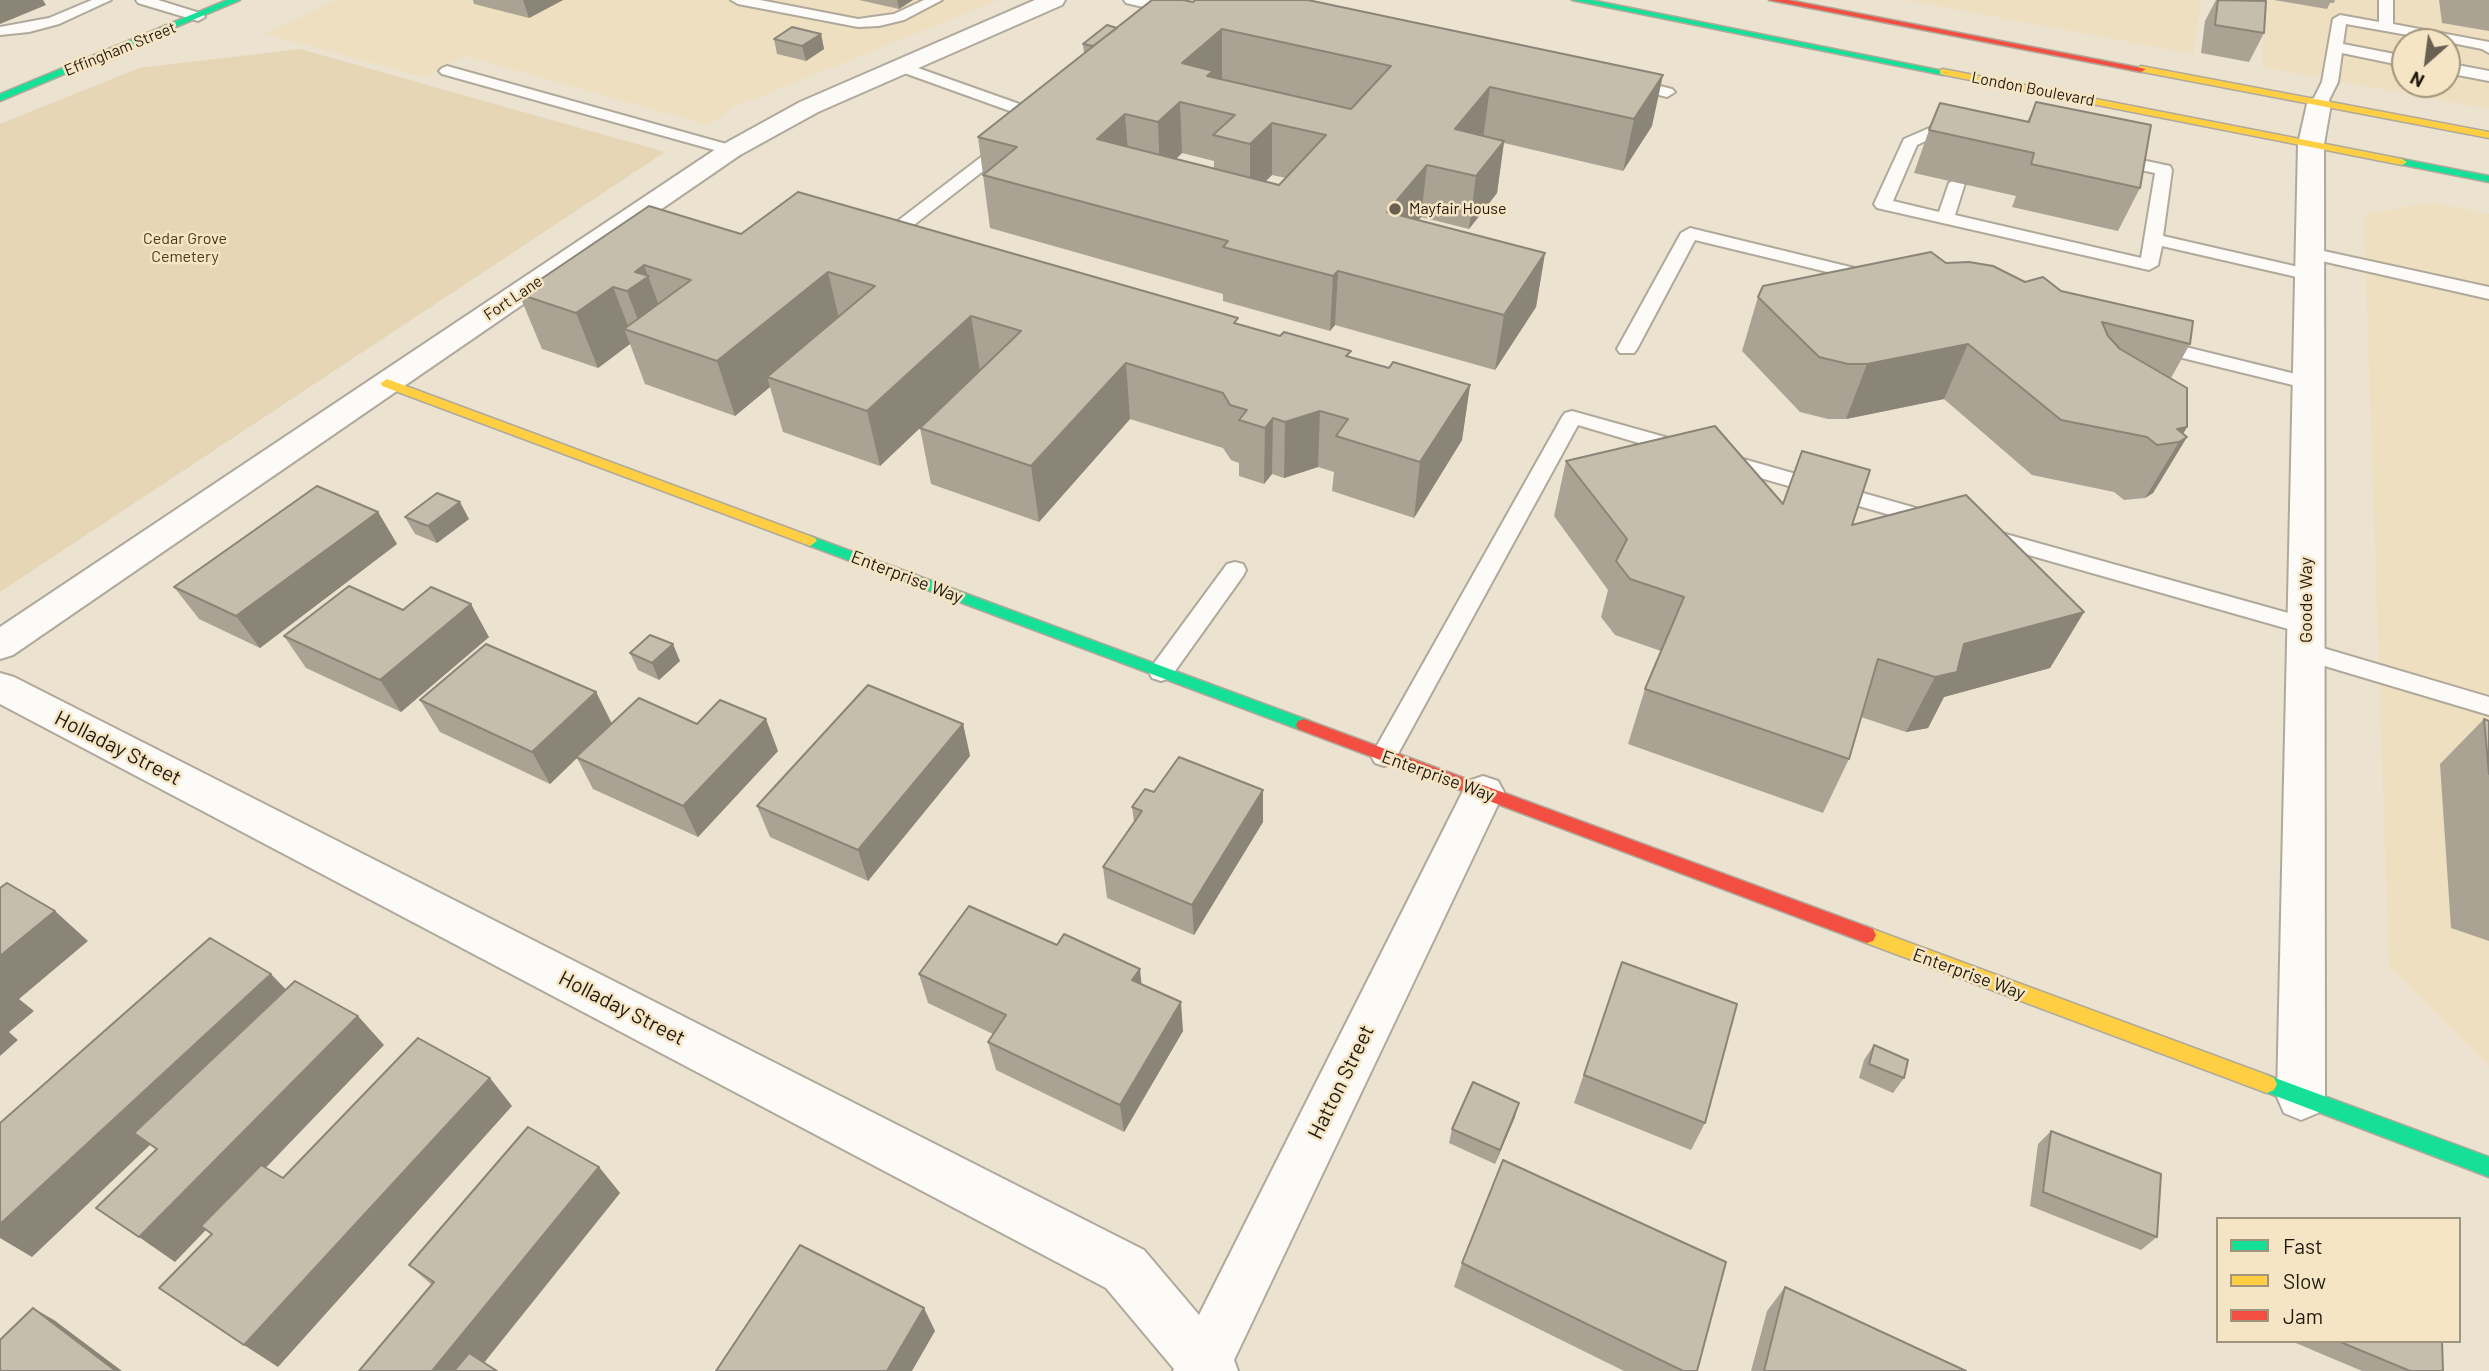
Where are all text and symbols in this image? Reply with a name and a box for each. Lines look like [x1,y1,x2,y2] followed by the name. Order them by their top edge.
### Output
[61,18,179,80] street label: Effingham Street
[2391,28,2461,98] north arrow
[2406,67,2428,93] text: N
[1970,68,2096,110] street label: London Boulevard
[1409,199,1507,219] place label: Mayfair House
[1387,201,1403,217] marker: Mayfair House
[143,229,227,267] park label: Cedar Grove Cemetery
[480,271,546,325] street label: Fort Lane
[848,546,966,608] street label: Enterprise Way
[2295,557,2317,643] street label: Goode Way
[50,705,186,791] street label: Holladay Street
[1379,746,1497,806] street label: Enterprise Way
[1910,944,2028,1004] street label: Enterprise Way
[554,965,690,1051] street label: Holladay Street
[1303,1021,1379,1143] street label: Hatton Street
[2216,1217,2461,1343] legend
[2283,1233,2323,1258] text: Fast
[2283,1268,2326,1293] text: Slow
[2283,1303,2323,1328] text: Jam

